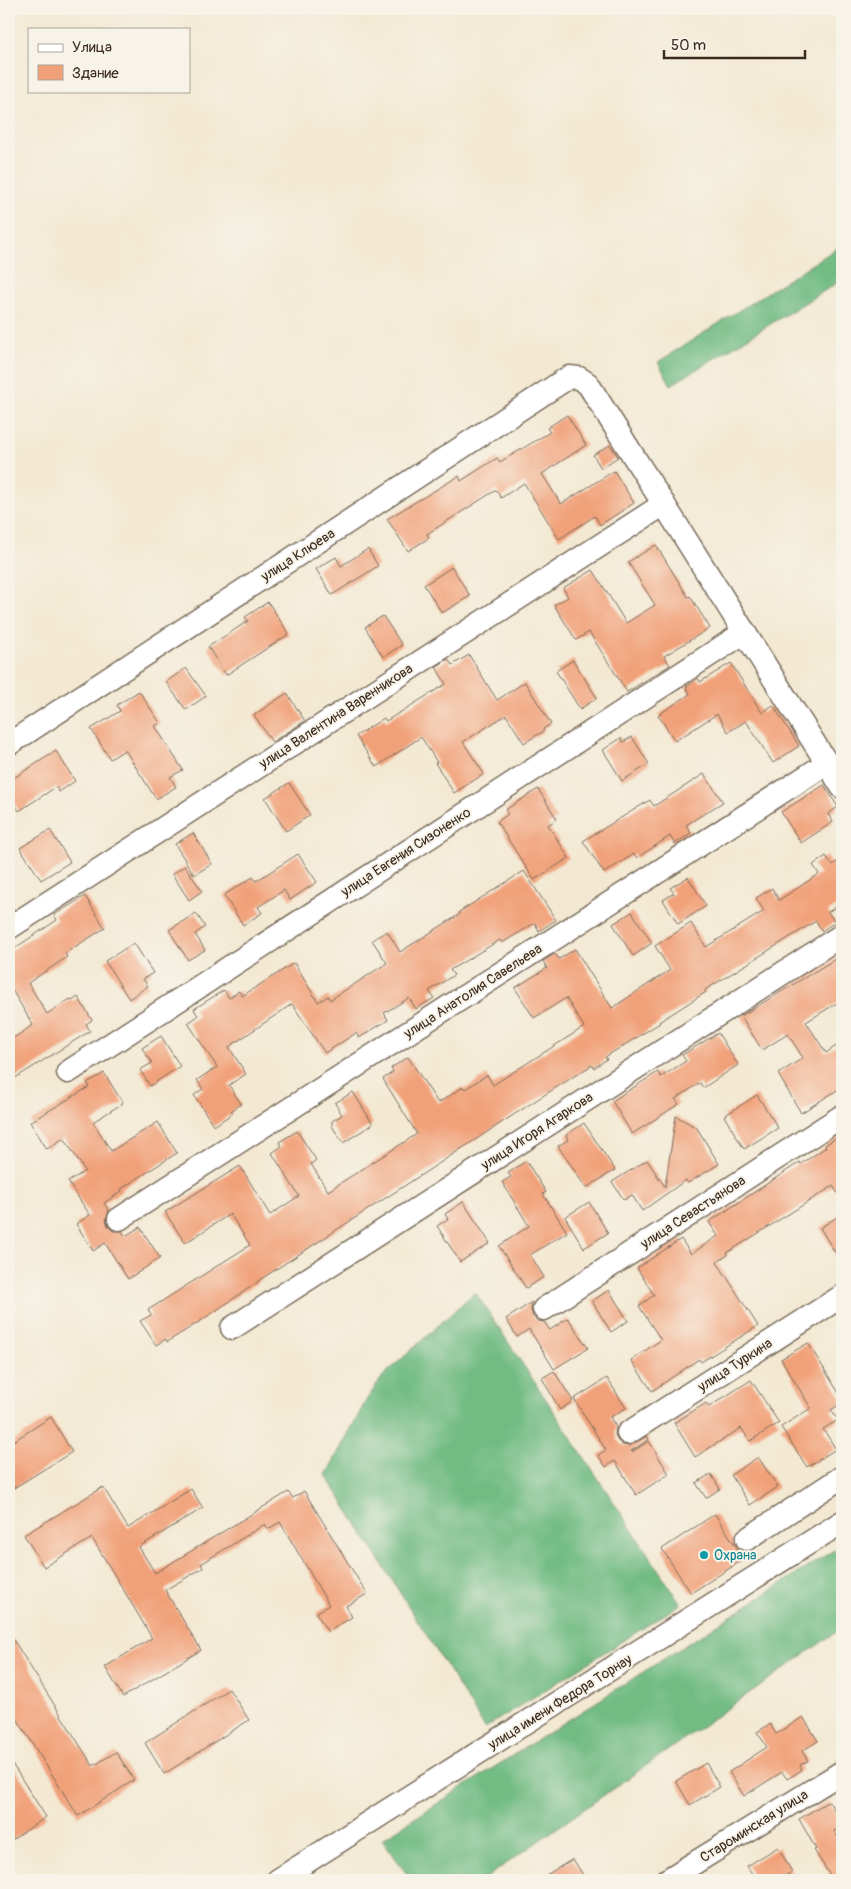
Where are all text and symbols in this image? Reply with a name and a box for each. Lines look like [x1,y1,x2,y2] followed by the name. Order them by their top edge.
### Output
[28,28,190,92] legend
[664,28,805,60] scale bar
[671,36,706,55] text: 50 m
[72,38,112,57] text: Улица
[72,64,119,83] text: Здание
[257,525,338,586] street label: улица Клюева
[255,660,416,773] street label: улица Валентина Варенникова
[337,803,474,901] street label: улица Евгения Сизоненко
[400,940,545,1043] street label: улица Анатолия Савельева
[477,1088,596,1174] street label: улица Игоря Агаркова
[637,1172,749,1253] street label: улица Севастьянова
[694,1335,775,1396] street label: улица Туркина
[714,1547,757,1564] place label: Охрана
[698,1549,710,1561] marker: Охрана
[484,1651,635,1754] street label: улица имени Федора Торнау
[697,1786,811,1866] street label: Староминская улица

